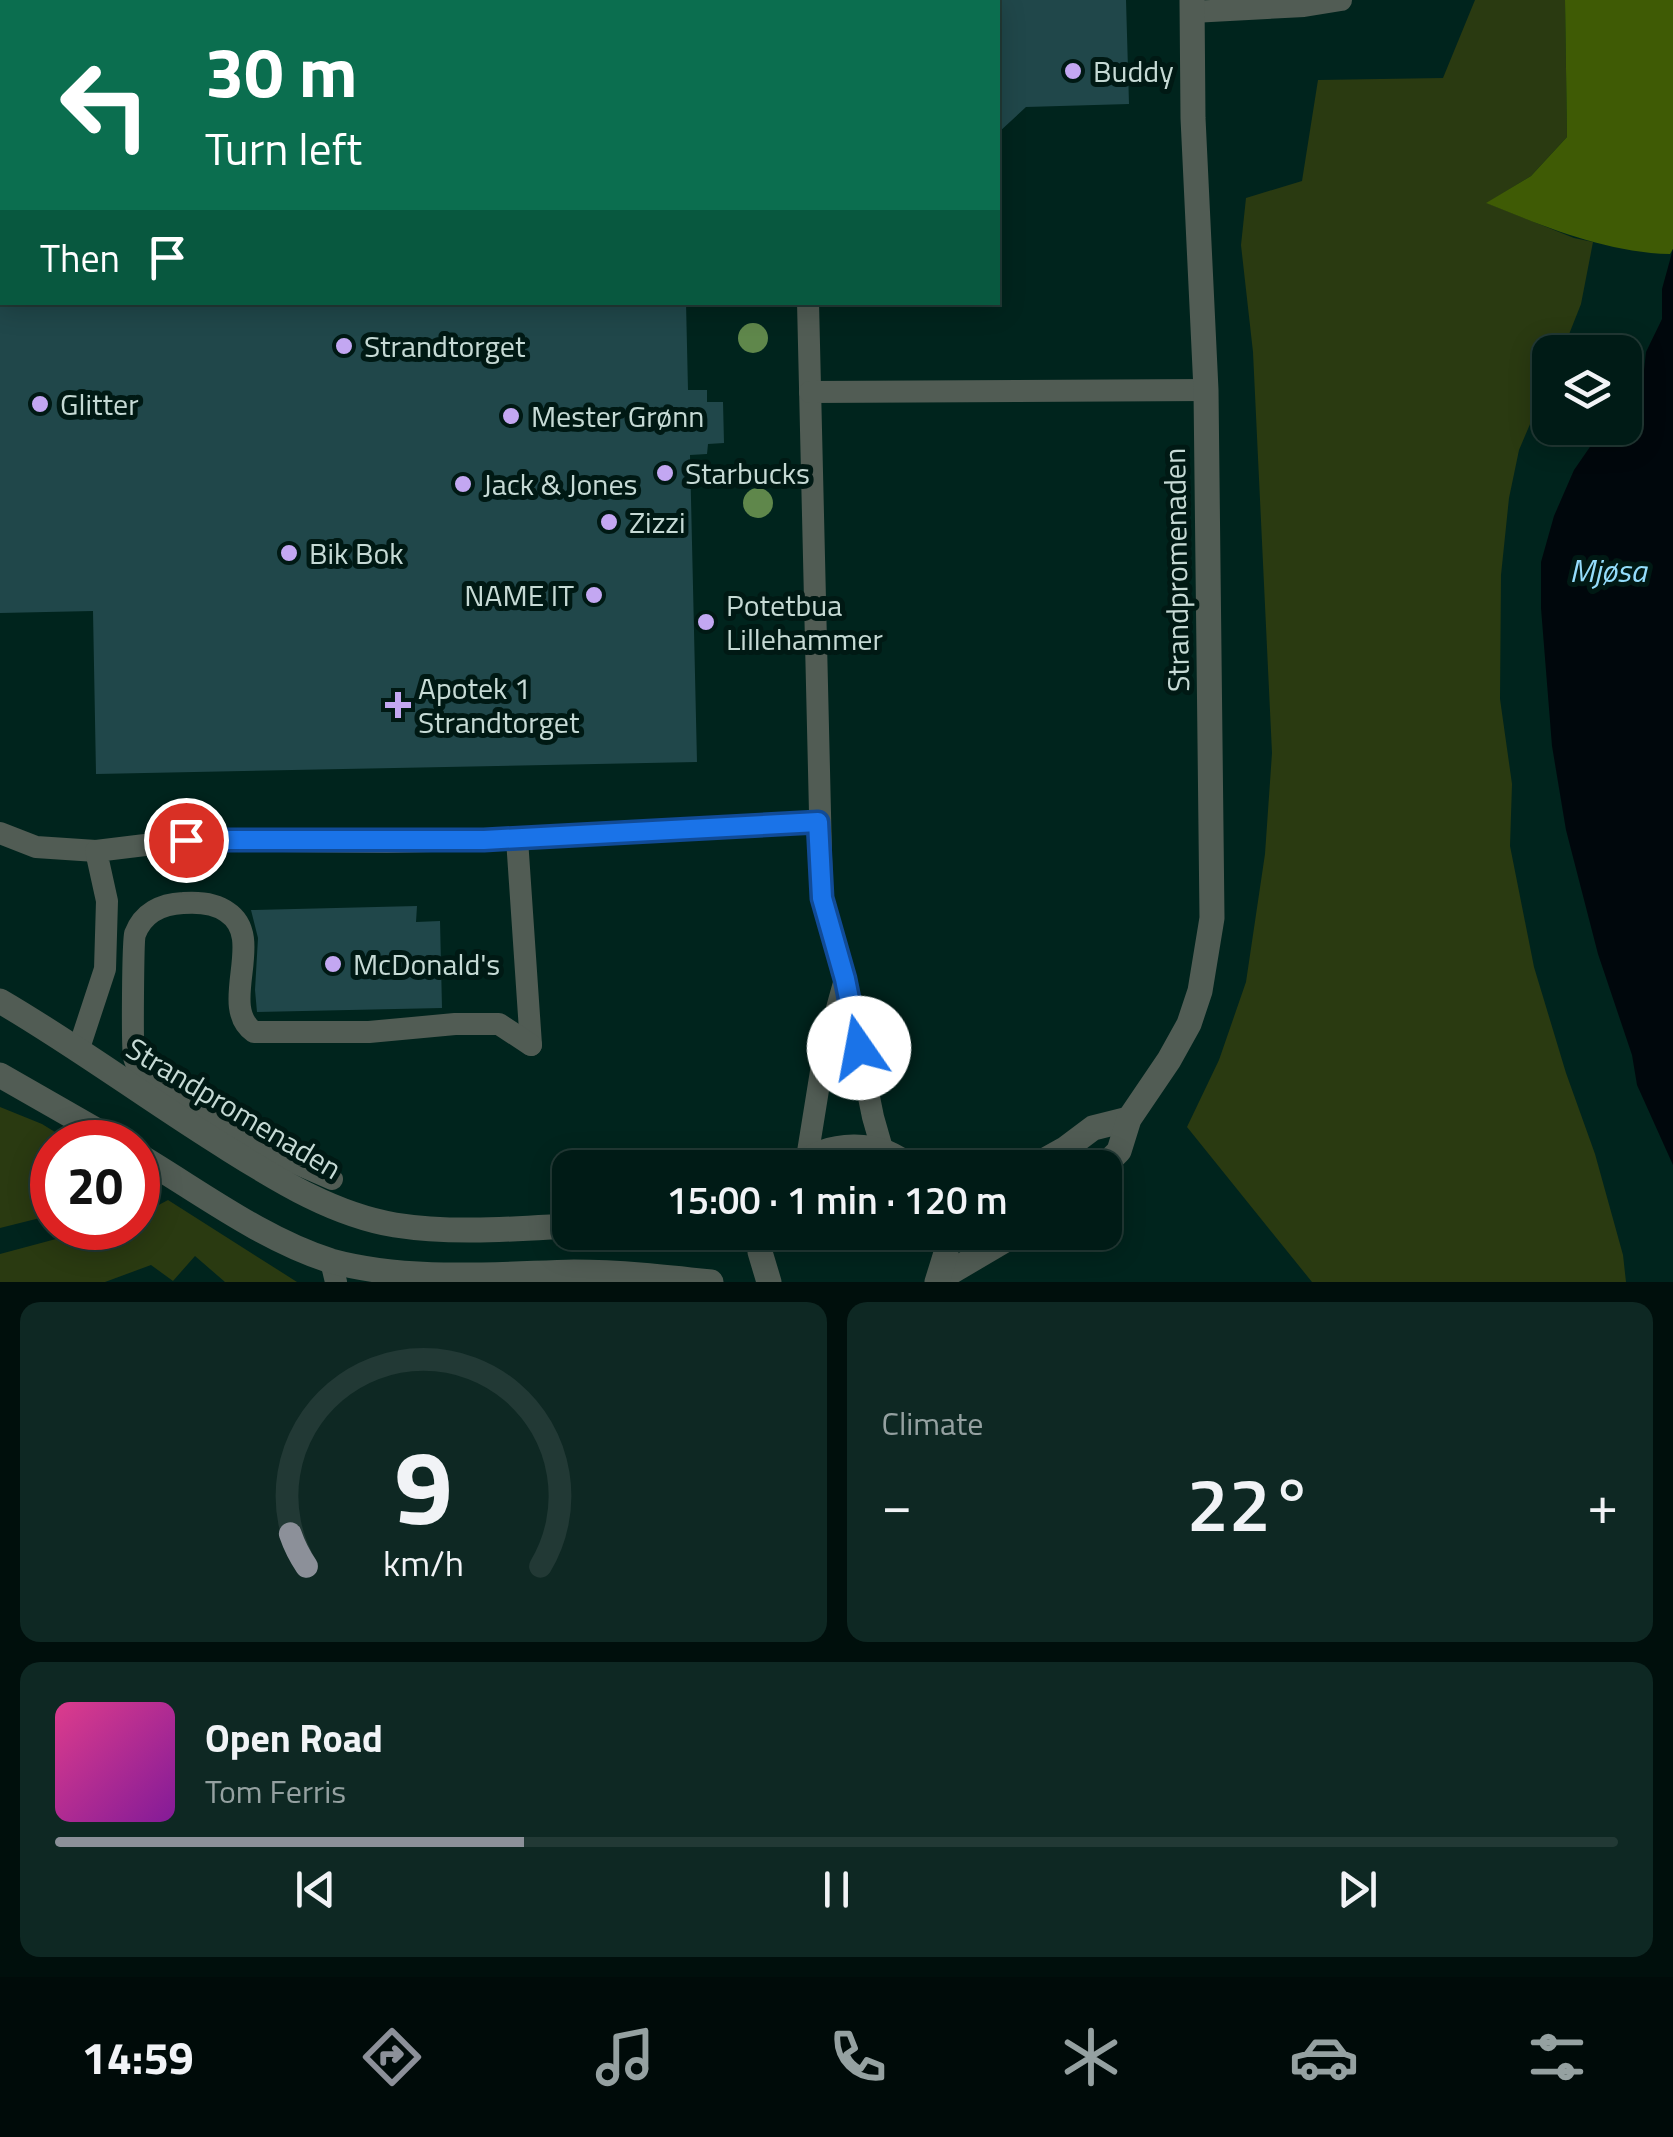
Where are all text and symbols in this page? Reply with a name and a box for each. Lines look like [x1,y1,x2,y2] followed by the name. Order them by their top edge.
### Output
[205,18,358,124] text: 30 m
[40,40,170,170] icon: left
[1093,48,1174,94] place label: Buddy
[1062,60,1084,82] marker: Buddy
[205,114,362,182] text: Turn left
[40,229,120,287] text: Then
[140,230,195,285] icon: arrive
[364,323,526,369] place label: Strandtorget
[333,335,355,357] marker: Strandtorget
[1532,335,1642,445] map controls
[1532,335,1642,445] button: layers
[60,381,139,427] place label: Glitter
[29,393,51,415] marker: Glitter
[531,393,704,439] place label: Mester Grønn
[500,405,522,427] marker: Mester Grønn
[1151,448,1201,692] street label: Strandpromenaden
[685,450,810,496] place label: Starbucks
[483,461,638,507] place label: Jack & Jones
[654,462,676,484] marker: Starbucks
[452,473,474,495] marker: Jack & Jones
[629,499,686,545] place label: Zizzi
[598,511,620,533] marker: Zizzi
[309,530,404,576] place label: Bik Bok
[278,542,300,564] marker: Bik Bok
[1569,546,1649,594] water label: Mjøsa
[464,572,574,618] place label: NAME IT
[726,582,883,662] place label: Potetbua Lillehammer
[583,584,605,606] marker: NAME IT
[695,611,717,633] marker: Potetbua Lillehammer
[418,665,580,745] place label: Apotek 1 Strandtorget
[387,694,409,716] marker: Apotek 1 Strandtorget
[144,798,229,883] pin
[159,813,214,868] icon: arrive
[353,941,500,987] place label: McDonald's
[322,953,344,975] marker: McDonald's
[807,996,911,1100] position arrow
[118,1025,350,1191] street label: Strandpromenaden
[30,1120,160,1250] speed limit sign: 20
[666,1171,1008,1229] text: 15:00 · 1 min · 120 m
[882,1399,983,1447] text: Climate
[394,1406,452,1564] text: 9
[1187,1446,1313,1560] text: 22°
[882,1462,912,1545] text: −
[1587,1462,1618,1545] text: +
[383,1535,464,1590] text: km/h
[205,1709,383,1767] text: Open Road
[205,1767,346,1815] text: Tom Ferris
[288,1862,343,1917] icon: previous
[809,1862,864,1917] icon: pause
[1330,1862,1385,1917] icon: next
[357,2022,427,2092] icon: directions
[590,2022,660,2092] icon: music
[823,2022,893,2092] icon: phone
[1056,2022,1126,2092] icon: climate
[1289,2022,1359,2092] icon: car
[1522,2022,1592,2092] icon: filters
[81,2023,194,2091] text: 14:59

